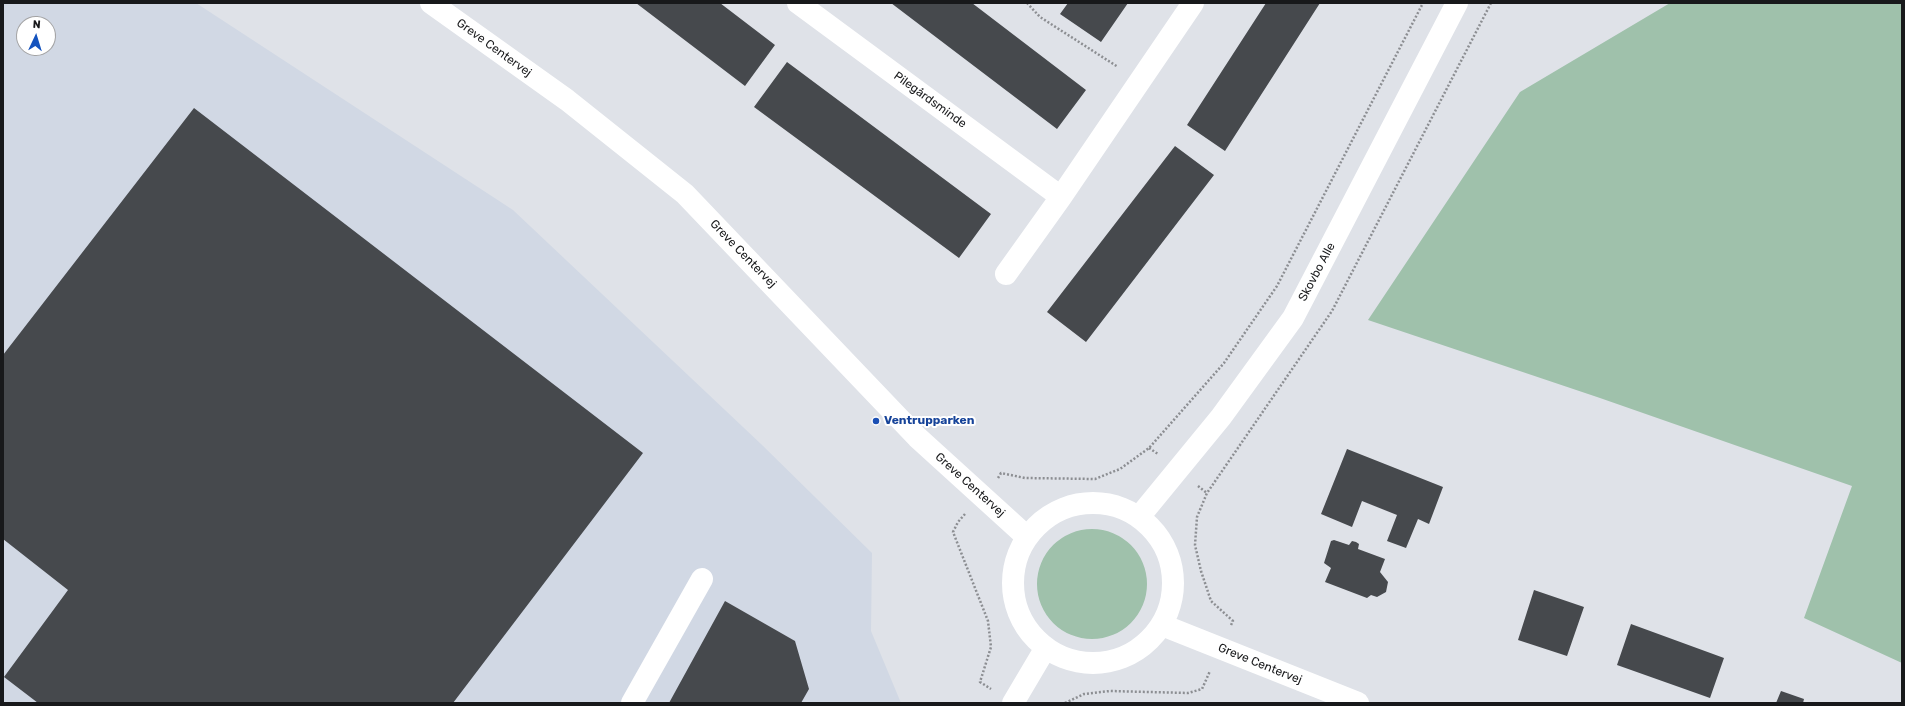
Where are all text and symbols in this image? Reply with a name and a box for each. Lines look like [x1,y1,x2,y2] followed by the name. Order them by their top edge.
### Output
[16,16,56,56] north arrow
[454,16,534,80] street label: Greve Centervej
[32,18,41,31] text: N
[891,69,969,131] street label: Pilegårdsminde
[707,217,779,291] street label: Greve Centervej
[1296,240,1338,304] street label: Skovbo Alle
[884,414,974,428] place label: Ventrupparken
[871,416,881,426] marker: Ventrupparken
[932,450,1008,520] street label: Greve Centervej
[1216,641,1304,687] street label: Greve Centervej

